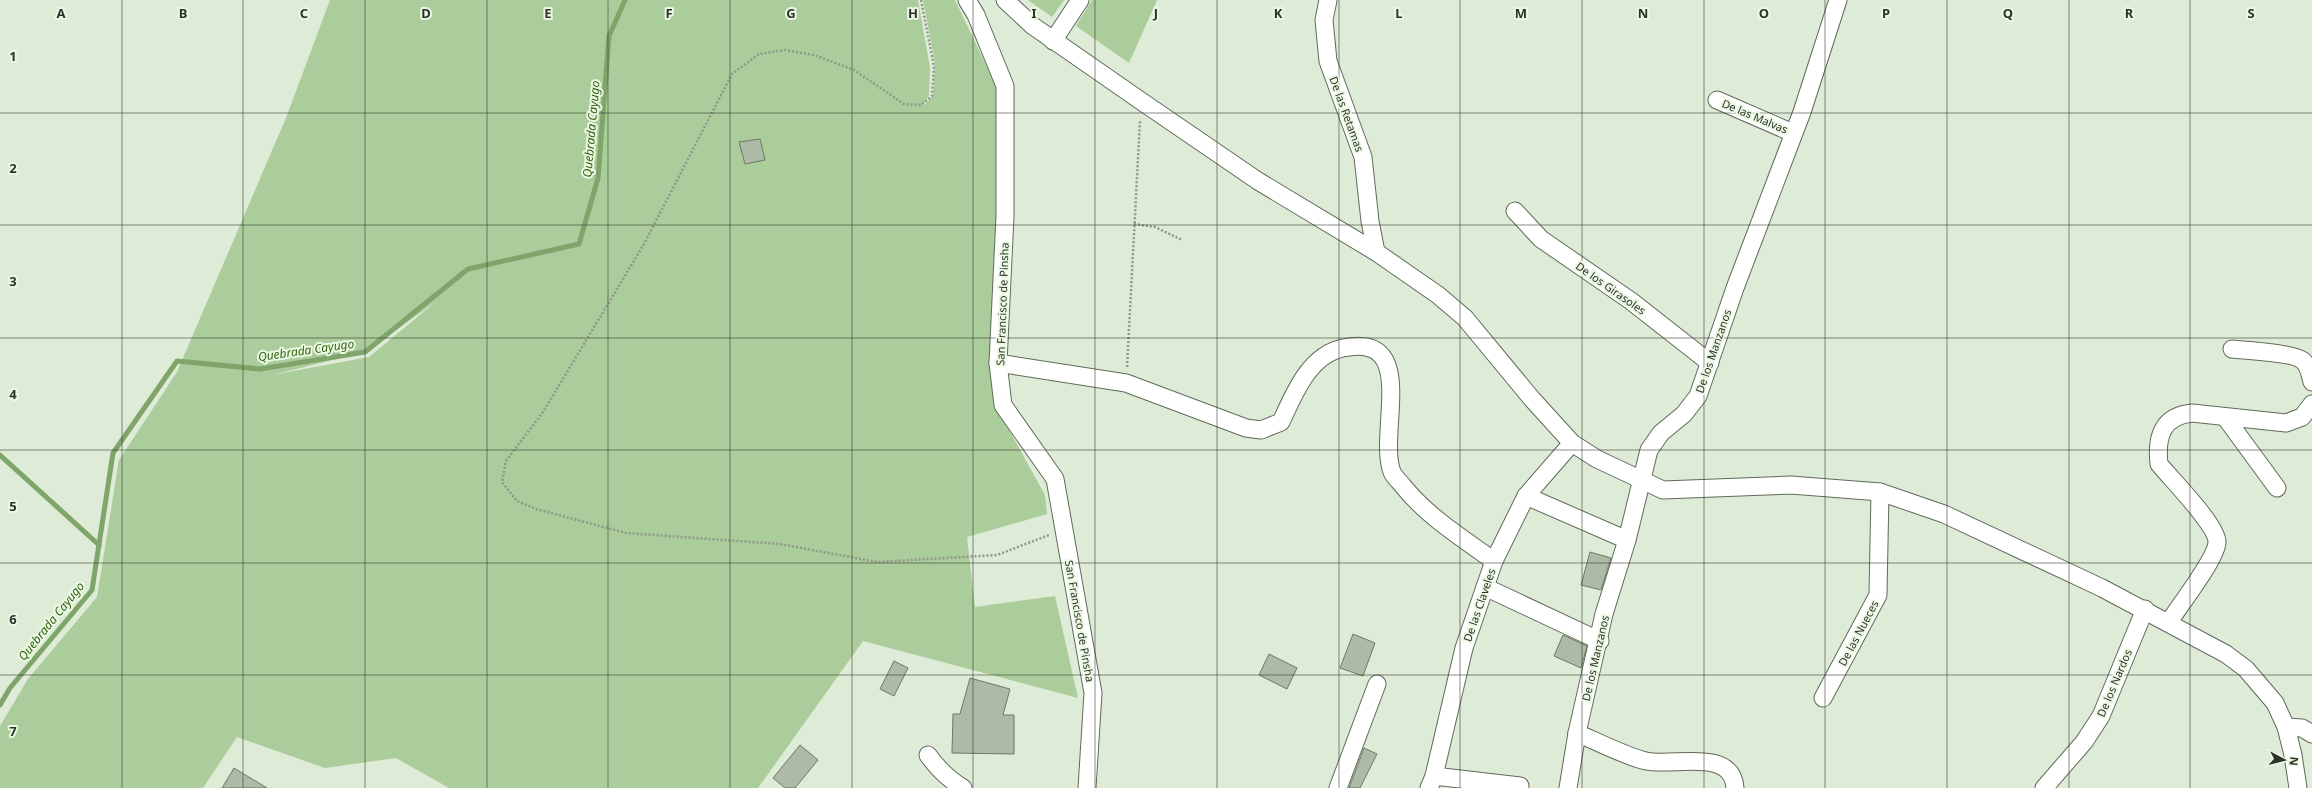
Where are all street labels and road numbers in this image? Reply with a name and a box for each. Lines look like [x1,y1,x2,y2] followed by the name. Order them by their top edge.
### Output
[1326,74,1368,154] street label: De las Retamas
[1720,95,1790,137] street label: De las Malvas
[992,242,1012,366] street label: San Francisco de Pinsha
[1573,258,1649,318] street label: De los Girasoles
[1692,307,1734,395] street label: De los Manzanos
[1062,559,1098,683] street label: San Francisco de Pinsha
[1459,566,1499,644] street label: De las Claveles
[1834,598,1882,668] street label: De las Nueces
[1578,614,1612,702] street label: De los Manzanos
[2093,647,2135,719] street label: De los Nardos

